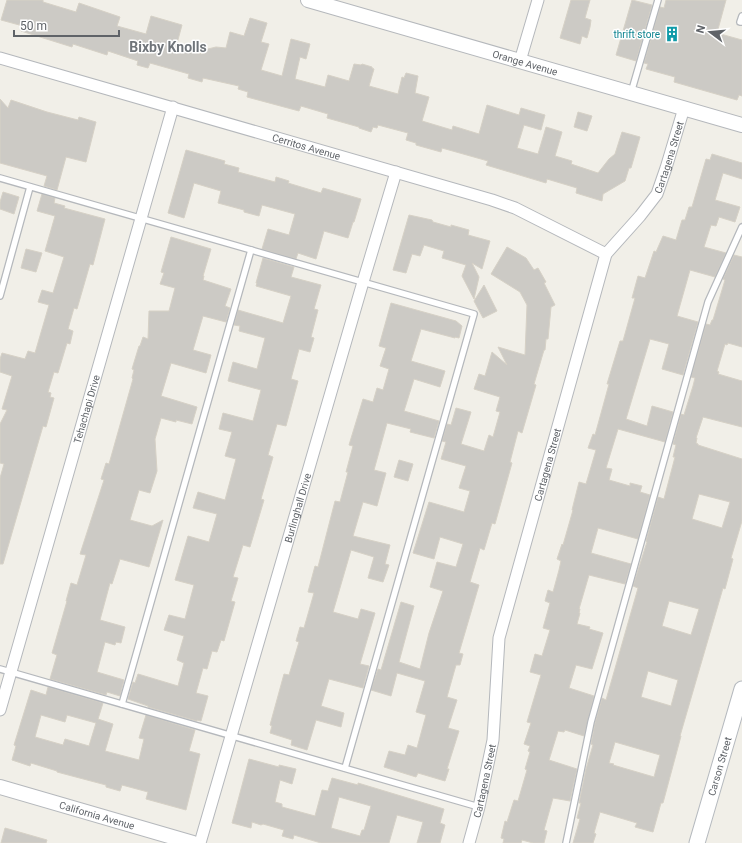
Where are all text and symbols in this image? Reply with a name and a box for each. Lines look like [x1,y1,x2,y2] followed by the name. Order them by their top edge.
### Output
[14,12,119,38] scale bar
[690,12,730,52] north arrow
[20,19,47,33] text: 50 m
[694,24,708,35] text: N
[663,25,681,43] building icon: thrift store
[614,29,660,40] place label: thrift store
[129,39,207,55] district label: Bixby Knolls
[491,48,559,78] street label: Orange Avenue
[653,120,686,195] street label: Cartagena Street
[271,132,342,162] street label: Cerritos Avenue
[72,374,102,445] street label: Tehachapi Drive
[532,427,563,502] street label: Cartagena Street
[283,472,313,544] street label: Burlinghall Drive
[706,736,734,797] street label: Carson Street
[471,743,498,819] street label: Cartagena Street
[58,799,136,832] street label: California Avenue

